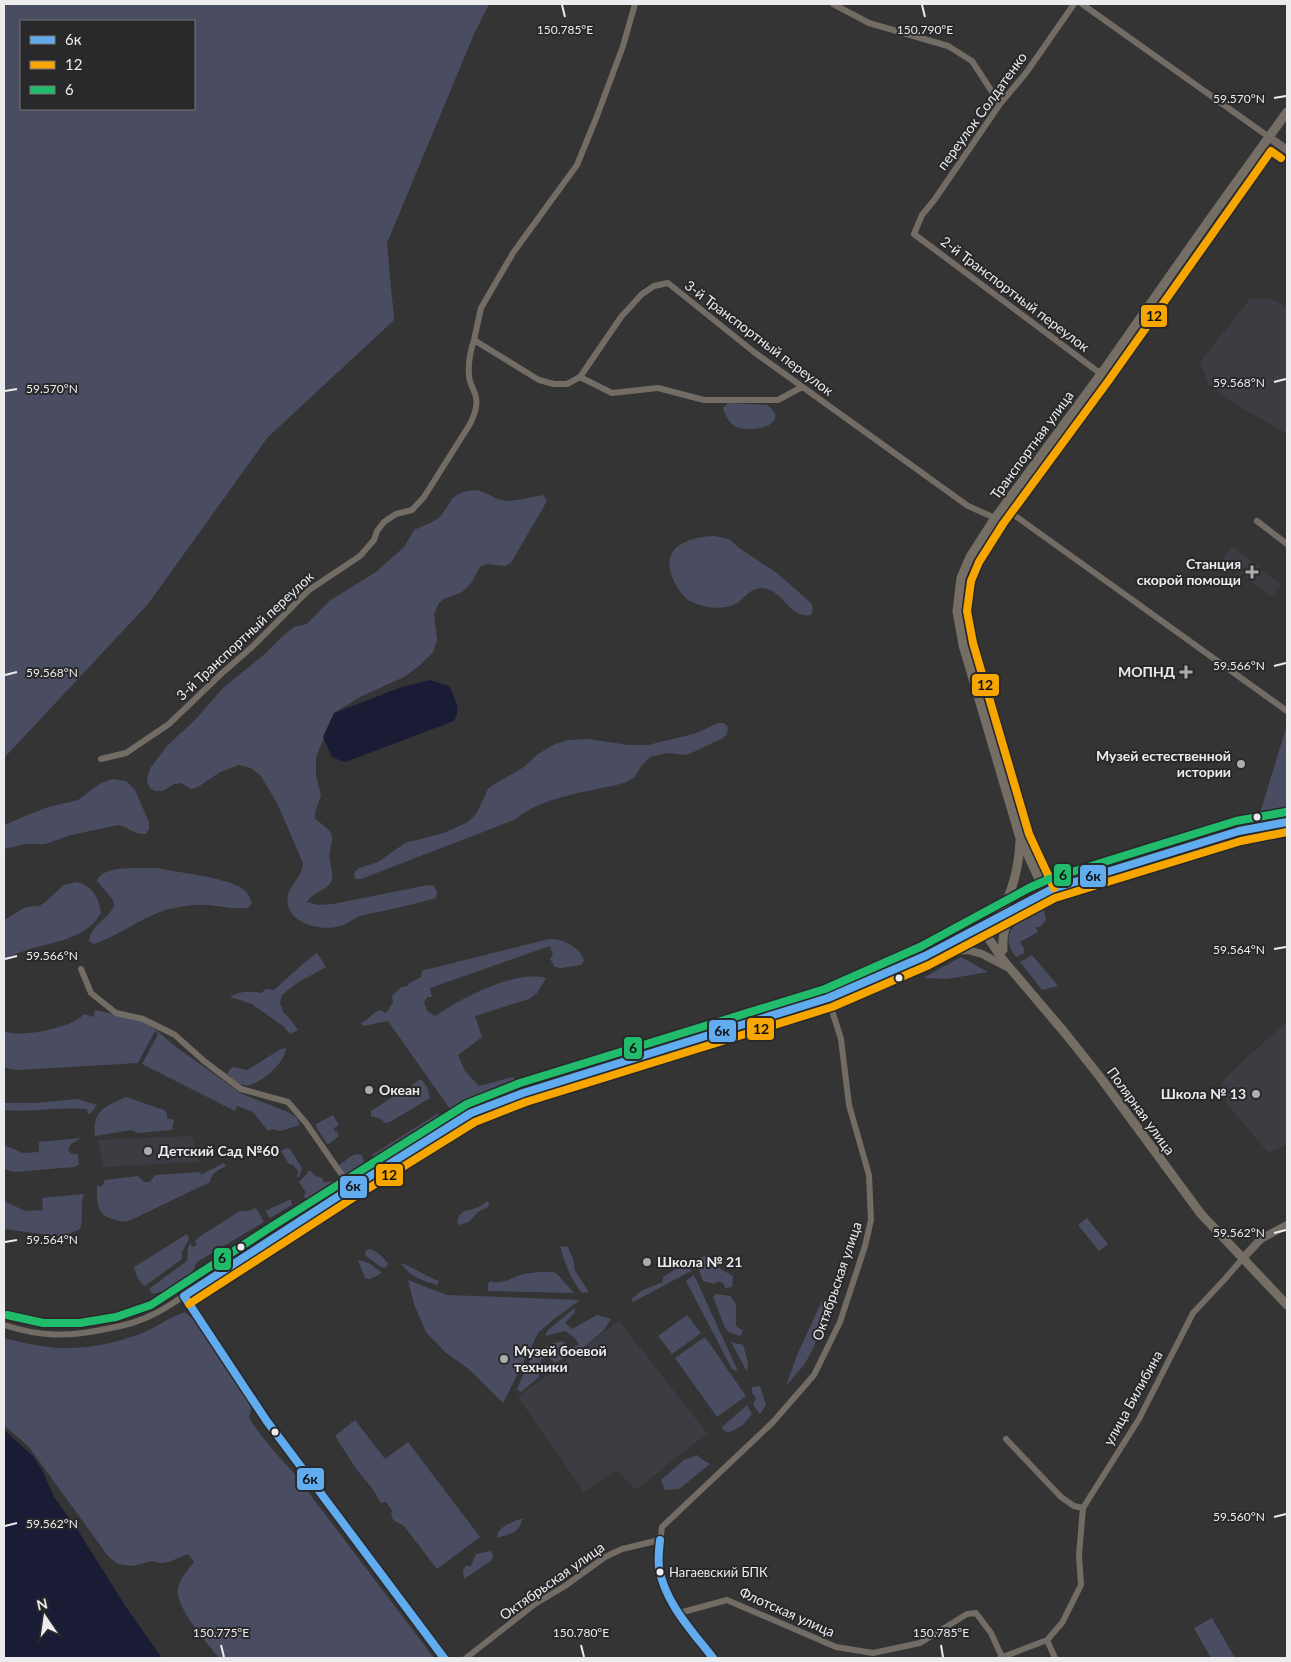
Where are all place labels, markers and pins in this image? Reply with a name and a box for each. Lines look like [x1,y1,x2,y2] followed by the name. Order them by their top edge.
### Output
[1137,555,1241,588] place label: Станция скорой помощи
[1245,565,1259,579] marker: Станция скорой помощи
[1118,663,1175,680] place label: МОПНД
[1179,665,1193,679] marker: МОПНД
[1096,747,1231,780] place label: Музей естественной истории
[1235,758,1247,770] marker: Музей естественной истории
[1252,812,1262,822] unlabelled marker
[894,973,904,983] unlabelled marker
[379,1081,420,1098] place label: Океан
[363,1084,375,1096] marker: Океан
[1161,1085,1246,1102] place label: Школа № 13
[1250,1088,1262,1100] marker: Школа № 13
[158,1142,279,1159] place label: Детский Сад №60
[142,1145,154,1157] marker: Детский Сад №60
[236,1242,246,1252] unlabelled marker
[657,1253,742,1270] place label: Школа № 21
[641,1256,653,1268] marker: Школа № 21
[514,1342,607,1375] place label: Музей боевой техники
[498,1353,510,1365] marker: Музей боевой техники
[270,1427,280,1437] unlabelled marker
[669,1564,768,1580] place label: Нагаевский БПК
[655,1567,665,1577] marker: Нагаевский БПК

